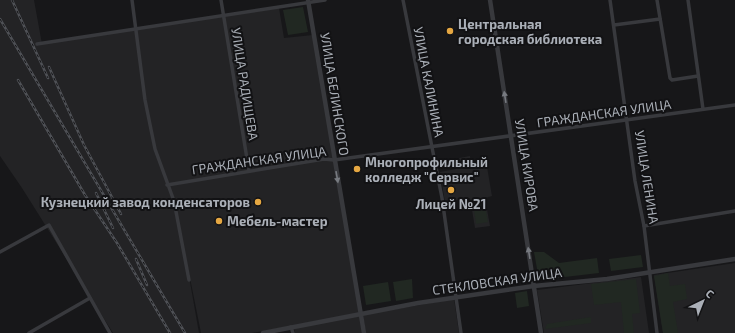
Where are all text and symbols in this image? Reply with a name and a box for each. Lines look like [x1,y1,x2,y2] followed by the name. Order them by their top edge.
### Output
[458,16,602,47] place label: Центральная городская библиотека
[410,26,448,138] street label: УЛИЦА КАЛИНИНА
[445,26,455,36] marker: Центральная городская библиотека
[228,27,262,141] street label: УЛИЦА РАДИЩЕВА
[317,31,353,157] street label: УЛИЦА БЕЛИНСКОГО
[502,91,508,103] one-way arrow
[536,96,672,130] street label: ГРАЖДАНСКАЯ УЛИЦА
[512,118,542,212] street label: УЛИЦА КИРОВА
[632,129,662,225] street label: УЛИЦА ЛЕНИНА
[191,143,327,177] street label: ГРАЖДАНСКАЯ УЛИЦА
[365,154,488,185] place label: Многопрофильный колледж "Сервис"
[352,164,362,174] marker: Многопрофильный колледж "Сервис"
[334,171,340,183] one-way arrow
[446,185,456,195] marker: Лицей №21
[41,194,250,210] place label: Кузнецкий завод конденсаторов
[416,196,486,212] place label: Лицей №21
[253,197,263,207] marker: Кузнецкий завод конденсаторов
[227,213,328,229] place label: Мебель-мастер
[214,216,224,226] marker: Мебель-мастер
[525,247,531,259] one-way arrow
[431,264,563,298] street label: СТЕКЛОВСКАЯ УЛИЦА
[683,281,723,321] north arrow
[703,286,717,301] text: С

